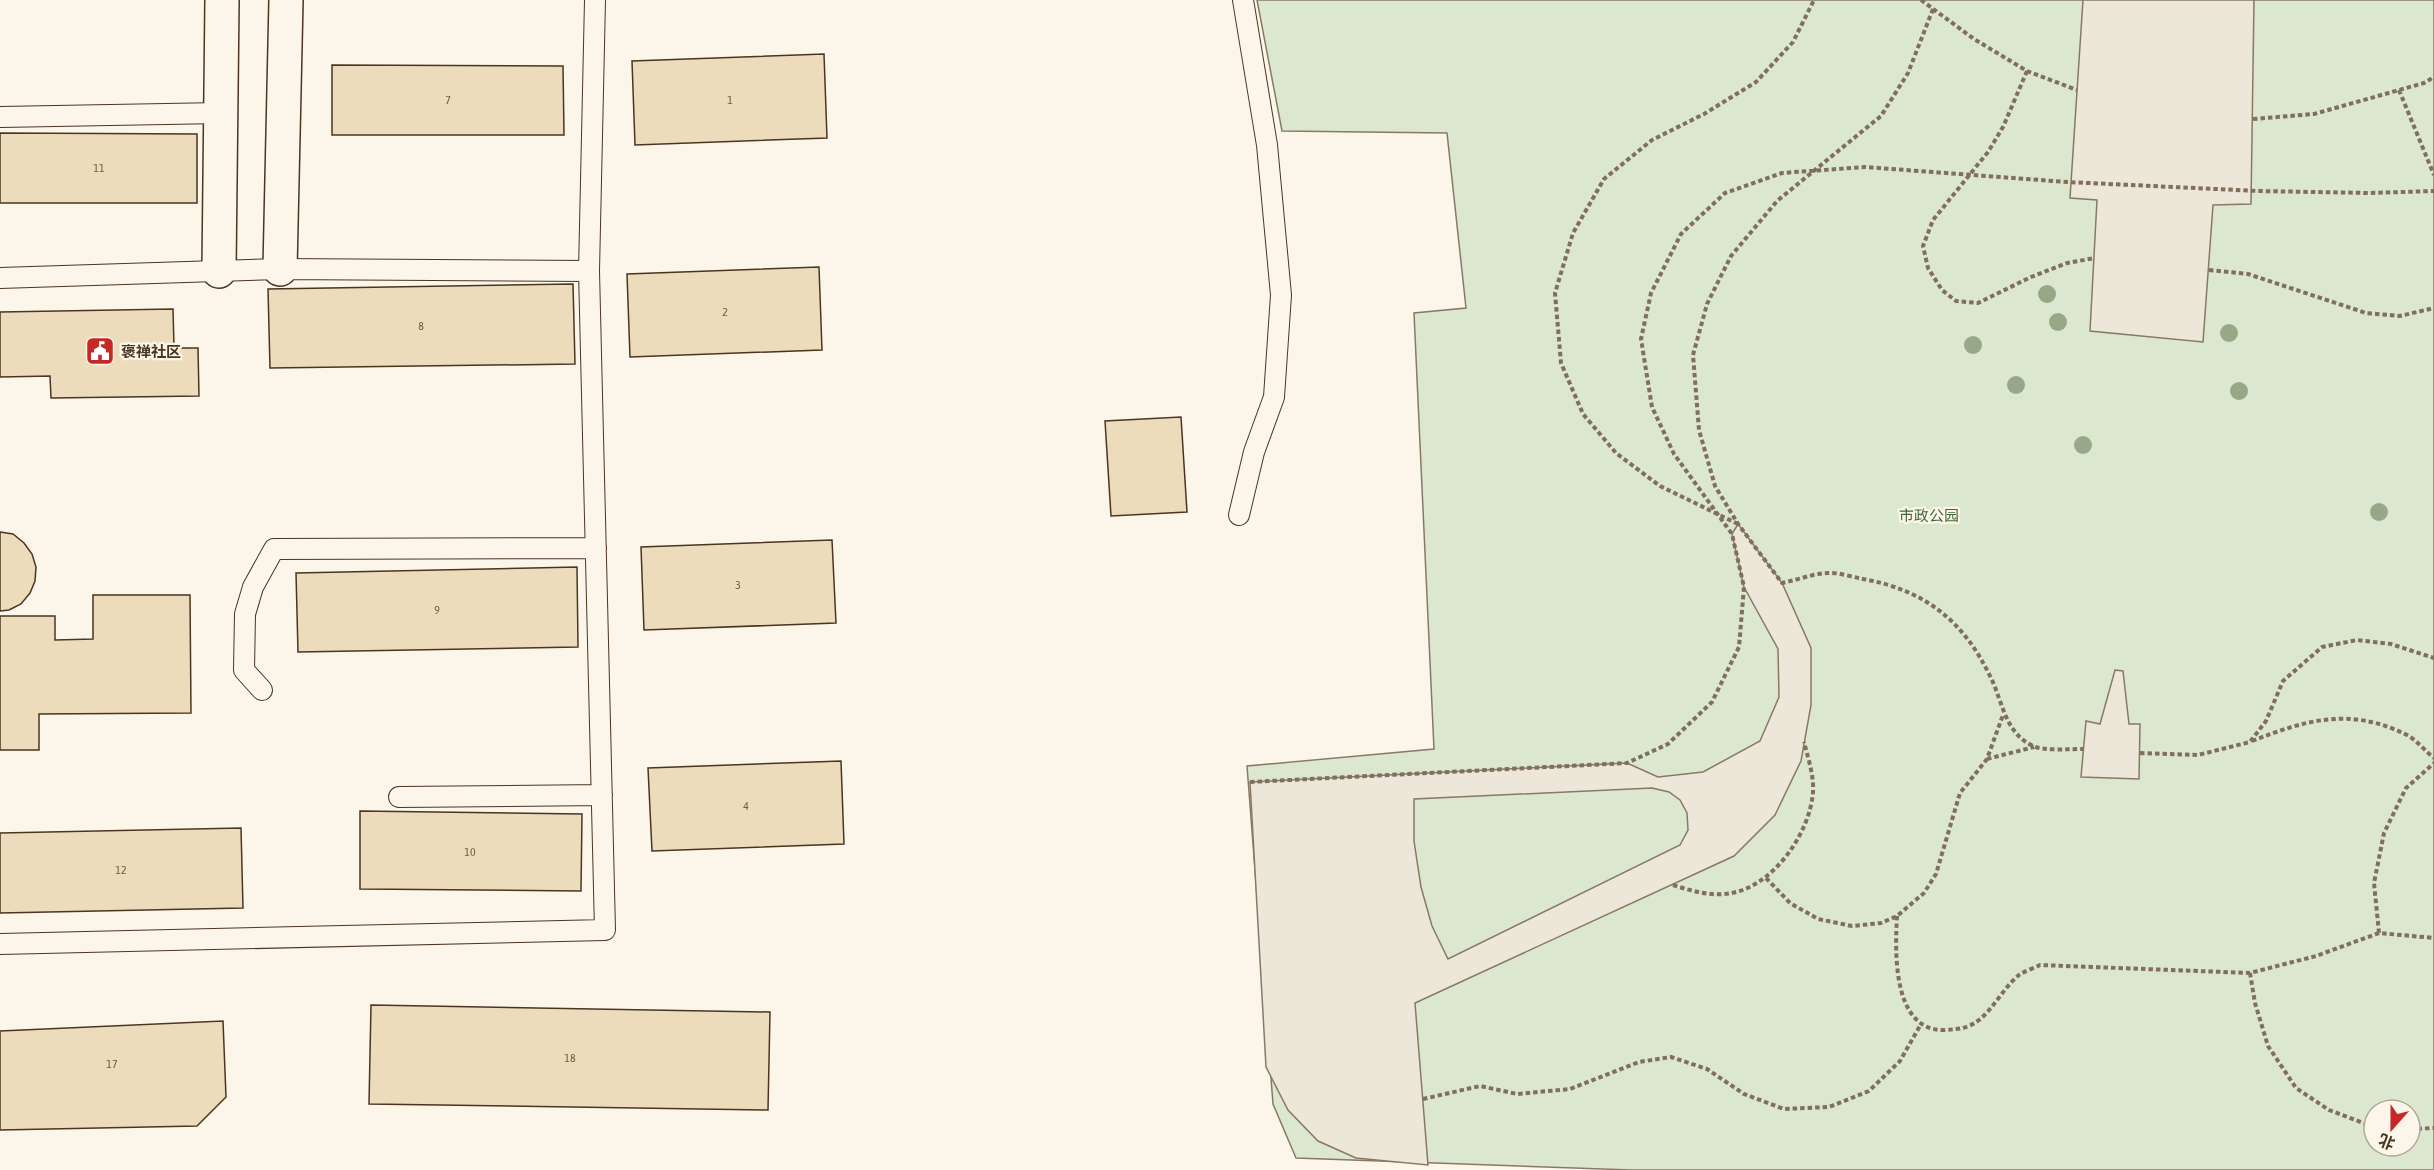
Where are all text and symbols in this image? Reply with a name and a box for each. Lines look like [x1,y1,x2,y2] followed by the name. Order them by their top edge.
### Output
[445,93,451,107] house number: 7
[727,93,733,107] house number: 1
[93,161,105,175] house number: 11
[722,305,728,319] house number: 2
[418,319,424,333] house number: 8
[84,335,116,367] public building icon: 褒禅社区
[121,343,181,360] place label: 褒禅社区
[1899,507,1959,524] park label: 市政公园
[735,578,741,592] house number: 3
[434,603,440,617] house number: 9
[743,799,749,813] house number: 4
[464,845,476,859] house number: 10
[115,863,127,877] house number: 12
[564,1051,576,1065] house number: 18
[106,1057,118,1071] house number: 17
[2362,1098,2422,1158] north arrow
[2376,1131,2397,1153] text: 北

